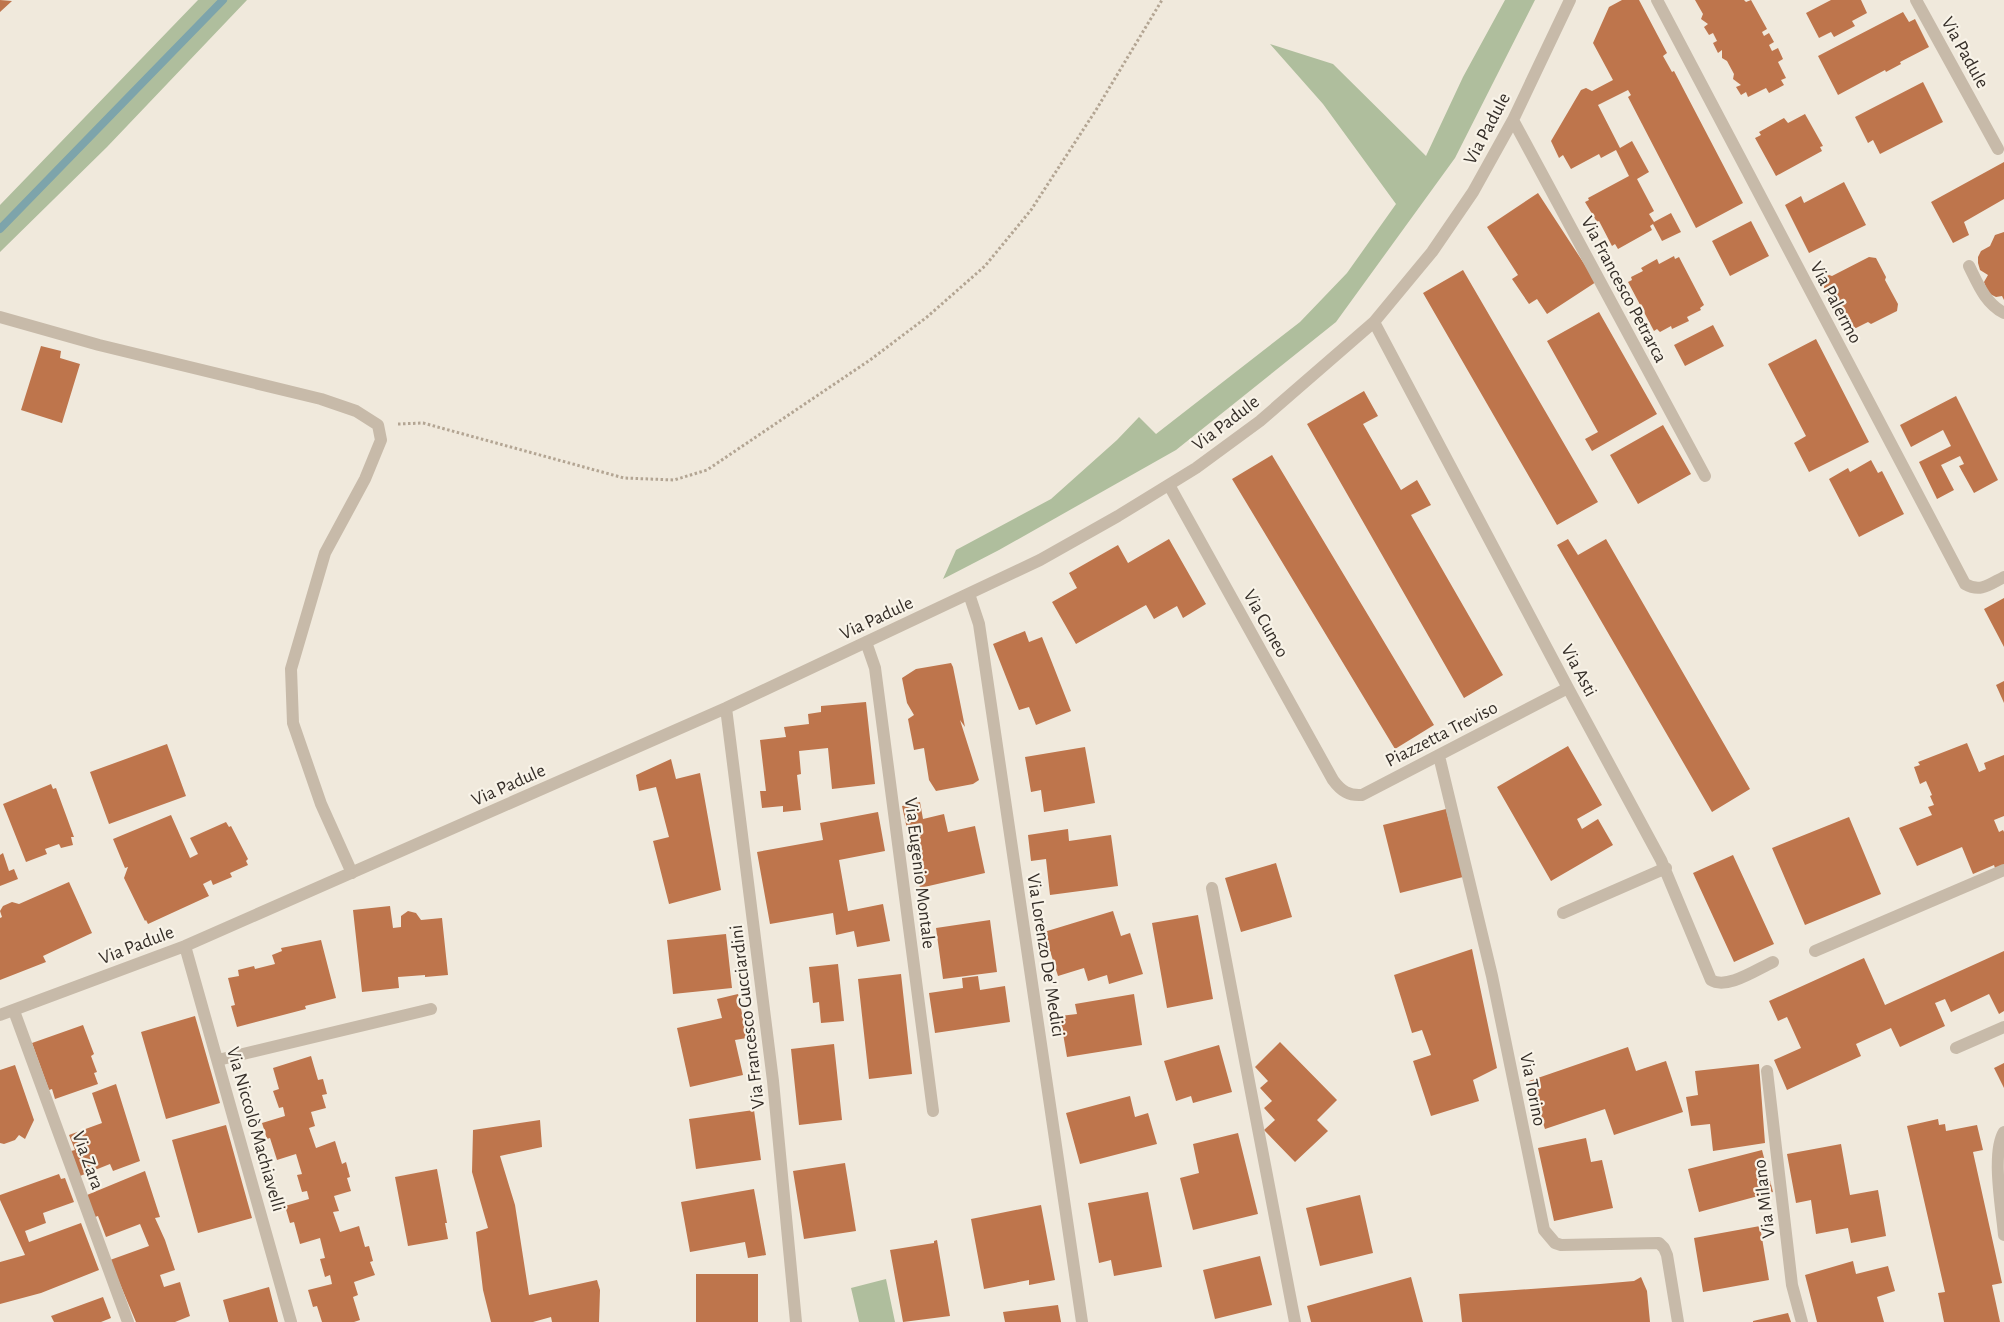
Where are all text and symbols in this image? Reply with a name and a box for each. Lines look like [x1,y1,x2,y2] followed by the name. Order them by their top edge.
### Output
[1937,14,1992,92] street label: Via Padule
[1461,90,1514,168] street label: Via Padule
[1577,214,1670,366] street label: Via Francesco Petrarca
[1806,259,1865,347] street label: Via Palermo
[1189,392,1263,454] street label: Via Padule
[1239,587,1292,661] street label: Via Cuneo
[837,593,916,644] street label: Via Padule
[1557,642,1600,700] street label: Via Asti
[1382,698,1501,771] street label: Piazzetta Treviso
[469,761,548,810] street label: Via Padule
[901,796,938,950] street label: Via Eugenio Montale
[1023,872,1068,1038] street label: Via Lorenzo De' Medici
[97,922,177,968] street label: Via Padule
[727,924,768,1110] street label: Via Francesco Gucciardini
[223,1045,288,1214] street label: Via Niccolò Machiavelli
[1516,1051,1549,1128] street label: Via Torino
[68,1129,107,1192] street label: Via Zara
[1750,1158,1779,1239] street label: Via Milano

